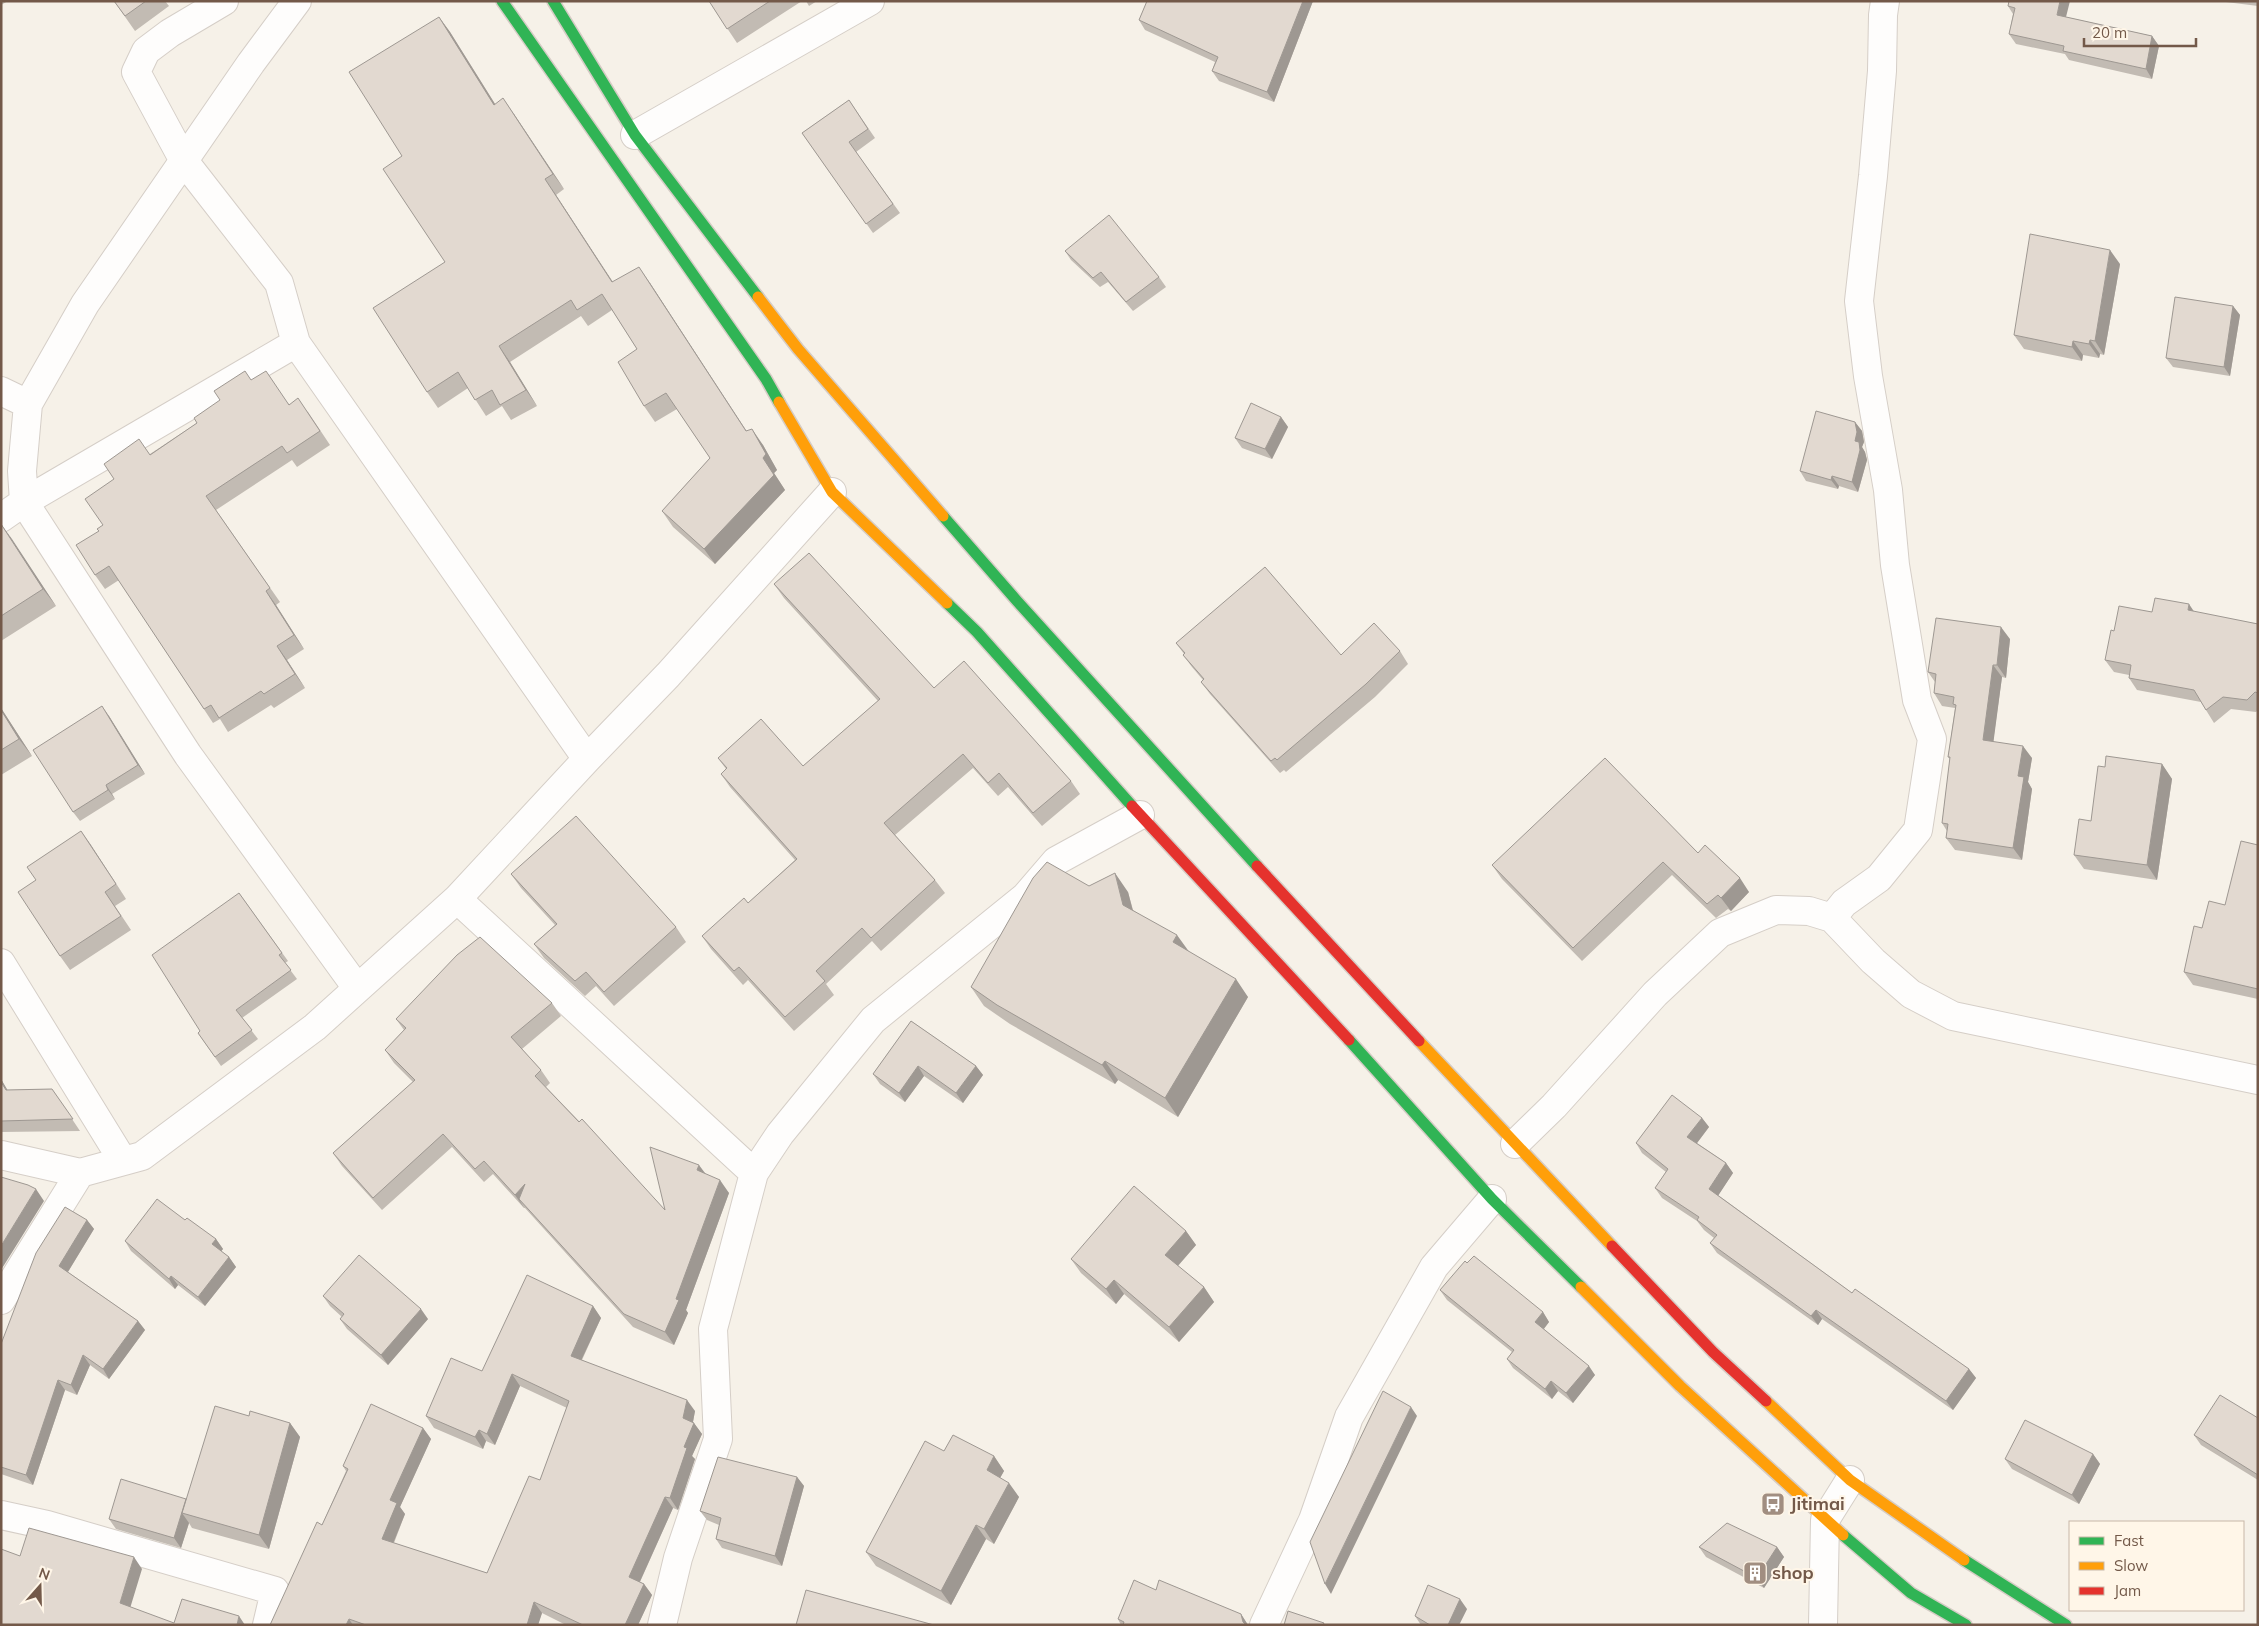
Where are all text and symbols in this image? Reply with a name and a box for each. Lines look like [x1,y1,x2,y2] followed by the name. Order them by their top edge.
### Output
[2084,15,2196,47] scale bar
[2092,23,2127,42] text: 20 m
[1760,1491,1786,1517] bus stop icon: Jitimai
[1790,1492,1845,1515] place label: Jitimai
[2069,1521,2244,1611] legend
[2114,1531,2144,1550] text: Fast
[2114,1556,2148,1575] text: Slow
[1742,1560,1768,1586] building icon: shop
[15,1561,65,1611] north arrow
[1772,1561,1814,1584] place label: shop
[36,1564,52,1584] text: N
[2114,1581,2141,1600] text: Jam

